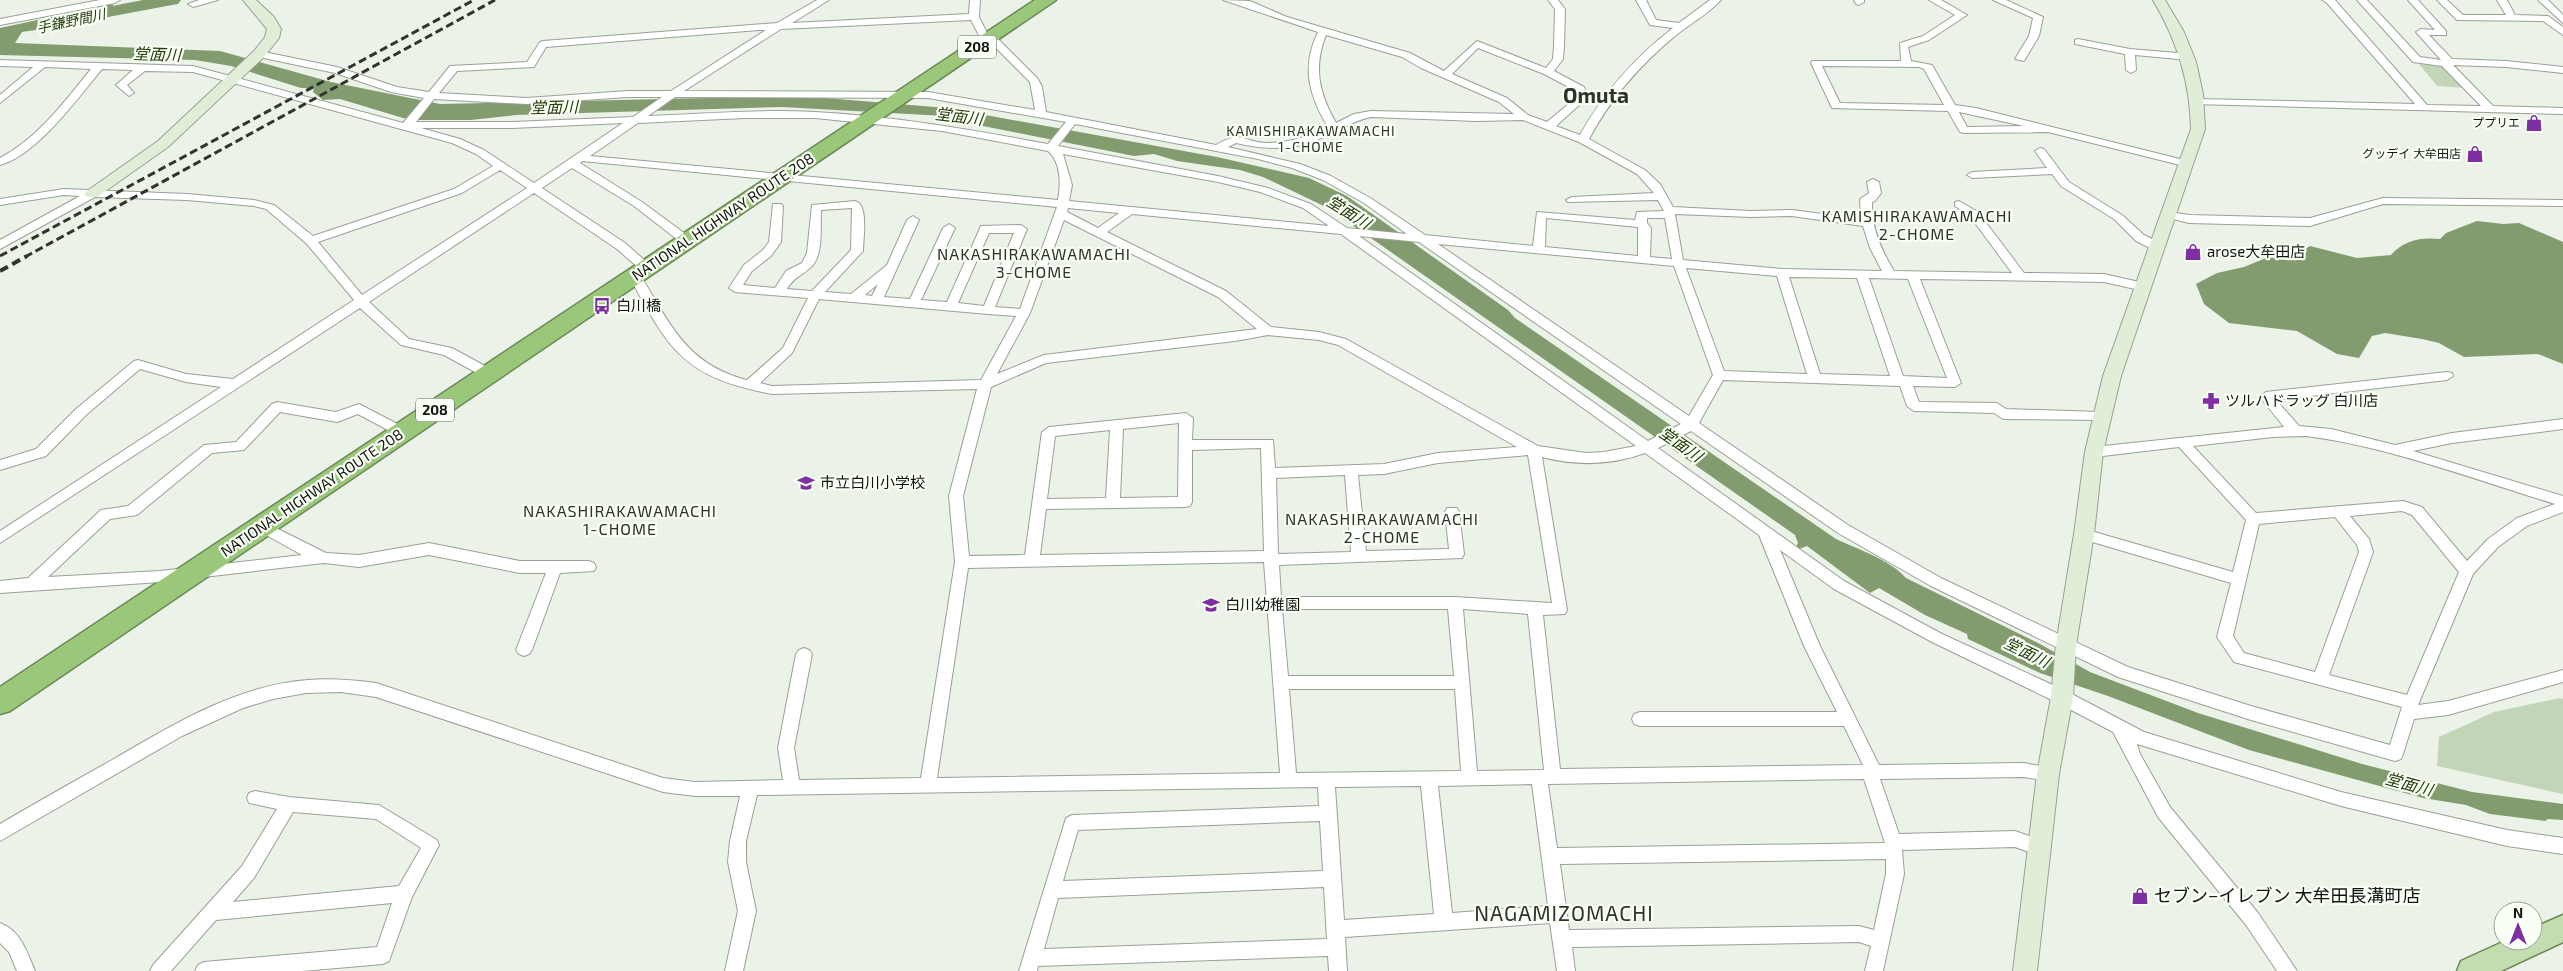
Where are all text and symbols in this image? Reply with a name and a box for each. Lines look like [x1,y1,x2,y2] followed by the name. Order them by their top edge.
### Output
[35,5,109,36] water label: 手鎌野間川
[958,36,996,58] road number: 208
[133,43,183,64] water label: 堂面川
[1563,82,1629,107] district label: Omuta
[530,97,580,116] water label: 堂面川
[934,103,986,128] water label: 堂面川
[2524,113,2544,133] shop icon: ププリエ
[2472,115,2520,129] place label: ププリエ
[1226,122,1396,155] district label: KAMISHIRAKAWAMACHI 1-CHOME
[2465,144,2485,164] shop icon: グッデイ 大牟田店
[2362,146,2461,160] place label: グッデイ 大牟田店
[628,148,817,284] street label: NATIONAL HIGHWAY ROUTE 208
[1324,191,1376,233] water label: 堂面川
[1821,206,2013,243] district label: KAMISHIRAKAWAMACHI 2-CHOME
[2183,242,2203,262] shop icon: arose大牟田店
[2207,242,2305,260] place label: arose大牟田店
[937,244,1131,281] district label: NAKASHIRAKAWAMACHI 3-CHOME
[592,296,612,316] bus stop icon: 白川橋
[616,296,661,314] place label: 白川橋
[2201,391,2221,411] pharmacy icon: ツルハドラッグ 白川店
[2225,391,2378,409] place label: ツルハドラッグ 白川店
[416,398,454,422] road number: 208
[1656,422,1708,466] water label: 堂面川
[217,424,406,560] street label: NATIONAL HIGHWAY ROUTE 208
[796,473,816,493] school or university icon: 市立白川小学校
[820,473,925,491] place label: 市立白川小学校
[523,501,717,538] district label: NAKASHIRAKAWAMACHI 1-CHOME
[1285,509,1479,546] district label: NAKASHIRAKAWAMACHI 2-CHOME
[1201,595,1221,615] school or university icon: 白川幼稚園
[1225,595,1300,613] place label: 白川幼稚園
[2001,632,2055,671] water label: 堂面川
[2383,768,2437,799] water label: 堂面川
[2154,884,2421,906] place label: セブン−イレブン 大牟田長溝町店
[2130,886,2150,906] shop icon: セブン−イレブン 大牟田長溝町店
[1474,900,1654,925] district label: NAGAMIZOMACHI
[2493,901,2543,951] north arrow
[2513,904,2523,921] text: N

